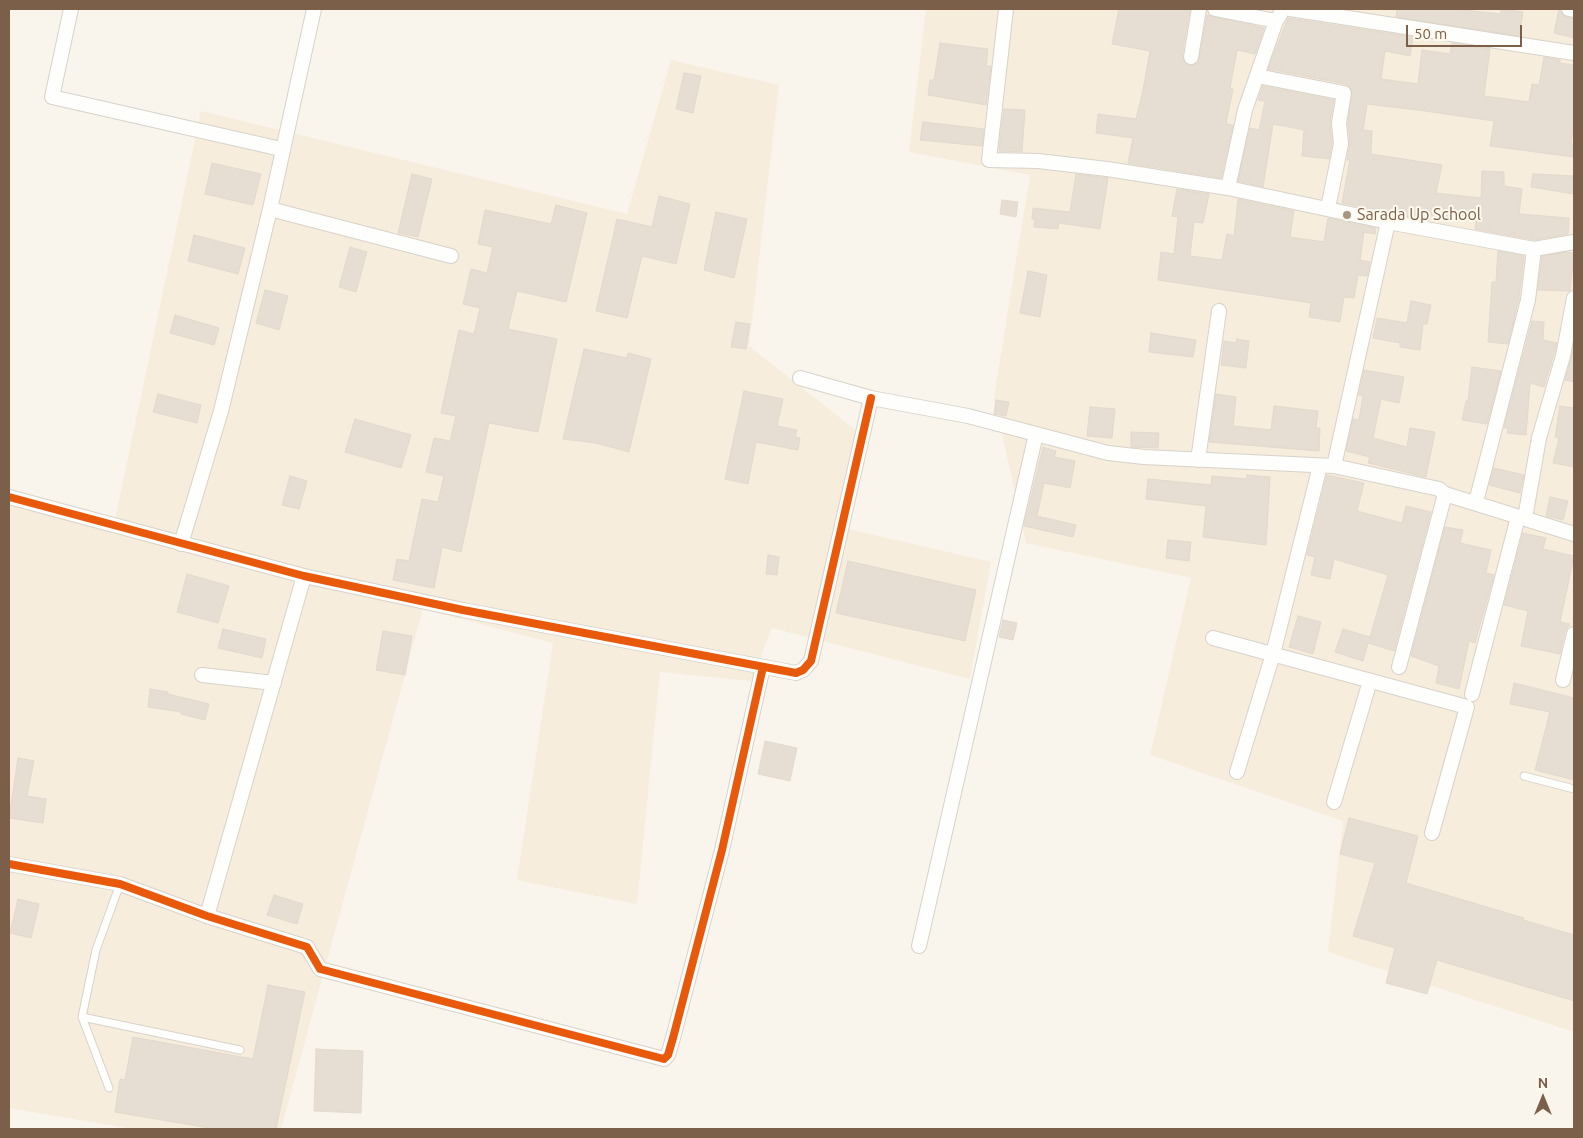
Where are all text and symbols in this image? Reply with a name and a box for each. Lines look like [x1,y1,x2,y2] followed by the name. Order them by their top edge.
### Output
[1408,15,1524,47] scale bar
[1414,25,1447,42] text: 50 m
[1357,205,1481,225] place label: Sarada Up School
[1341,209,1353,221] marker: Sarada Up School
[1518,1073,1568,1123] north arrow
[1538,1075,1548,1091] text: N

